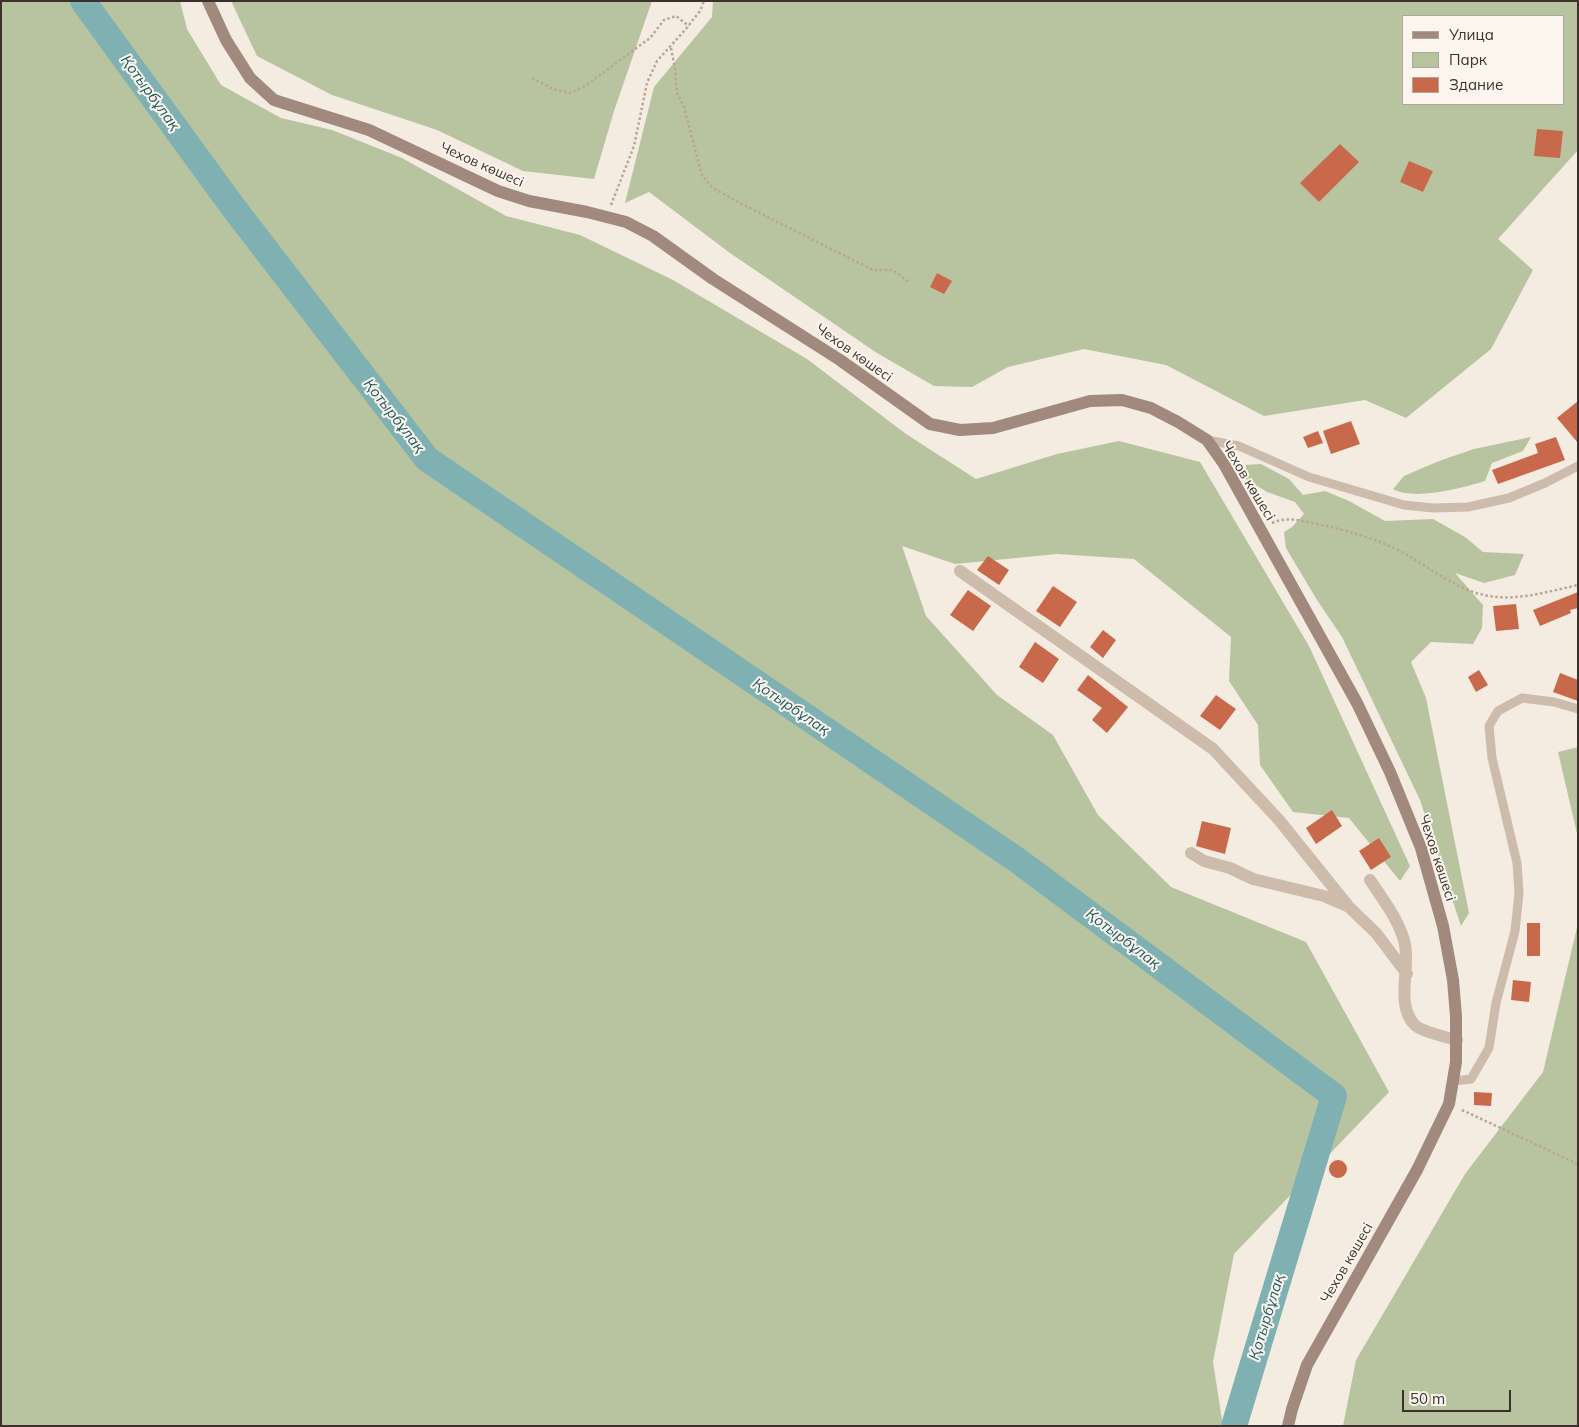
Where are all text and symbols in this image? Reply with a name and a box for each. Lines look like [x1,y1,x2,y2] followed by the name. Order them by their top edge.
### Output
[1402,15,1564,105] legend
[1449,25,1494,44] text: Улица
[1449,50,1487,69] text: Парк
[117,52,183,134] water label: Қотырбұлақ
[1449,75,1503,94] text: Здание
[438,139,526,191] street label: Чехов көшесі
[812,320,896,386] street label: Чехов көшесі
[360,375,428,457] water label: Қотырбұлақ
[1218,438,1278,524] street label: Чехов көшесі
[749,675,833,739] water label: Қотырбұлақ
[1415,813,1459,903] street label: Чехов көшесі
[1082,905,1164,973] water label: Қотырбұлақ
[1317,1220,1377,1306] street label: Чехов көшесі
[1245,1272,1289,1362] water label: Қотырбұлақ
[1404,1380,1513,1412] scale bar
[1410,1389,1445,1408] text: 50 m

